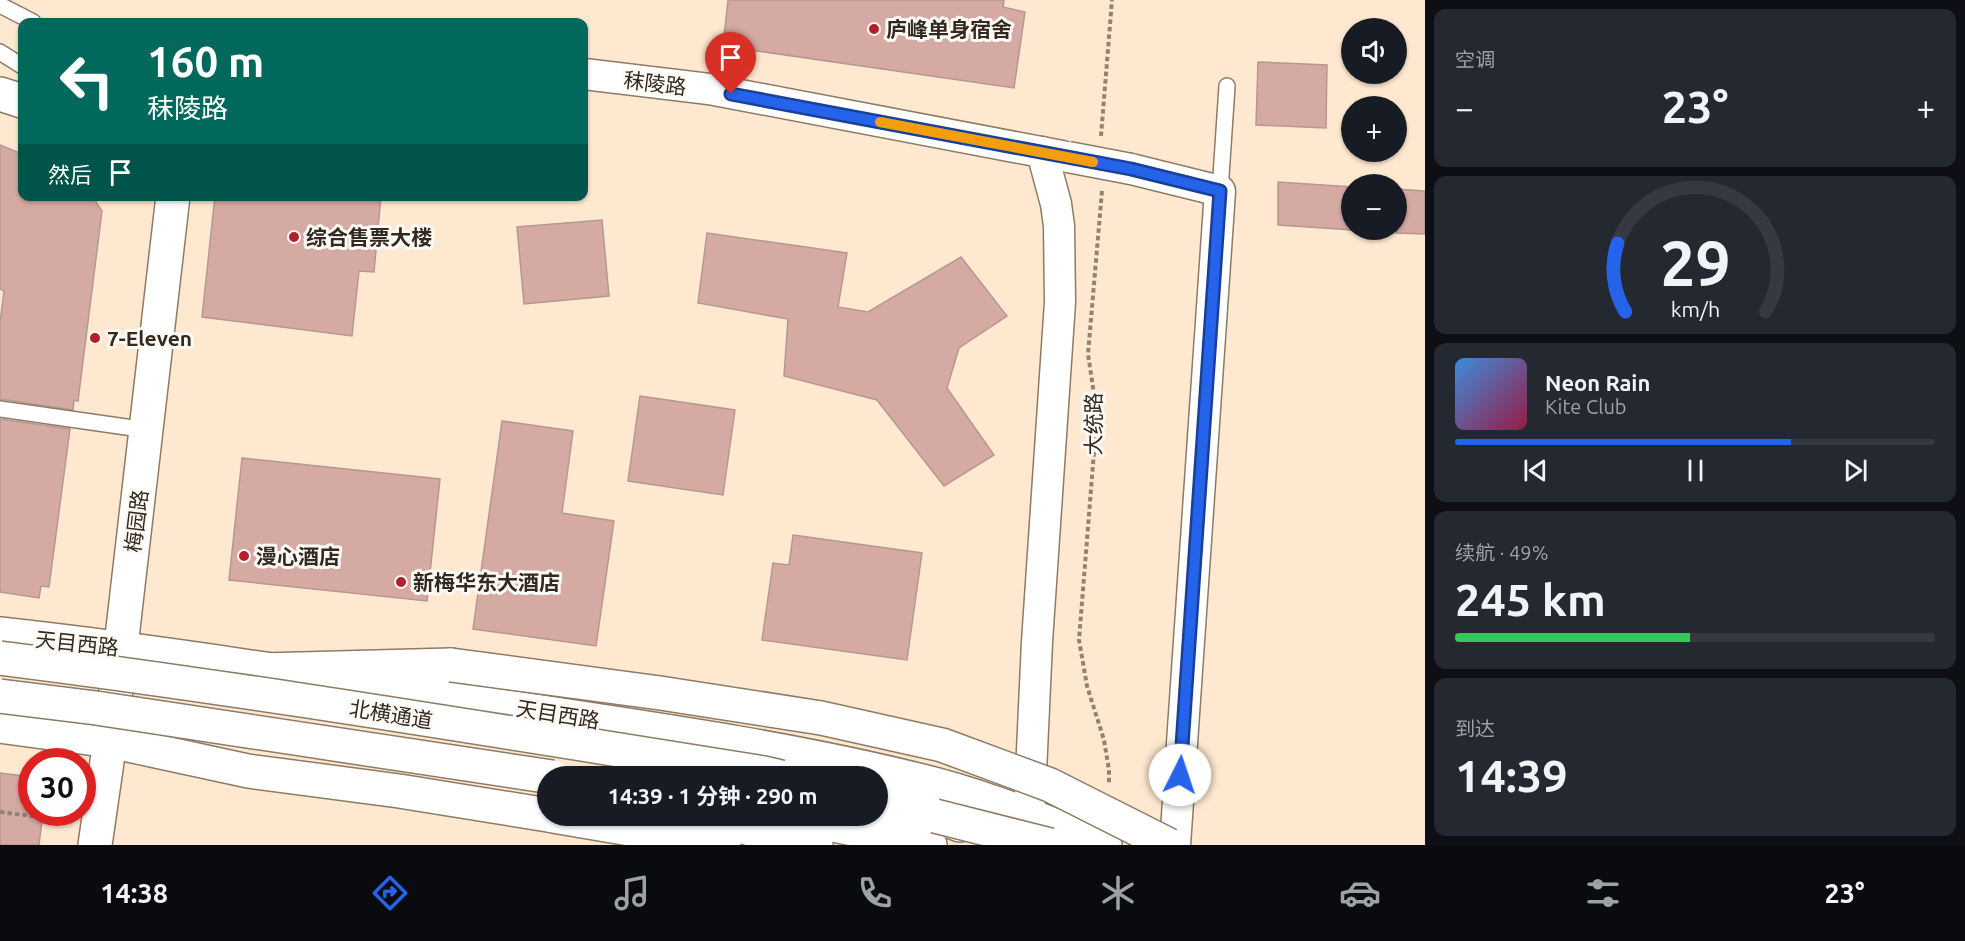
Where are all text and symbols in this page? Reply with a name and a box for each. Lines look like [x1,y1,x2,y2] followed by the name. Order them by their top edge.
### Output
[886,17,1012,41] place label: 庐峰单身宿舍
[1341,18,1407,240] map controls
[1341,18,1407,84] button: sound
[867,22,881,36] marker: 庐峰单身宿舍
[705,32,756,94] pin
[147,38,264,85] text: 160 m
[714,41,747,74] icon: arrive
[48,42,126,120] icon: left
[1455,48,1495,71] text: 空调
[622,67,688,99] street label: 秣陵路
[1662,81,1728,132] text: 23°
[1455,89,1474,126] text: −
[1916,89,1935,126] text: +
[147,93,228,123] text: 秣陵路
[1341,96,1407,162] button: +
[104,156,137,189] icon: arrive
[48,162,92,187] text: 然后
[1341,174,1407,240] button: −
[306,225,432,249] place label: 综合售票大楼
[1660,228,1730,298] text: 29
[287,230,301,244] marker: 综合售票大楼
[1670,298,1720,322] text: km/h
[107,326,192,350] place label: 7-Eleven
[88,331,102,345] marker: 7-Eleven
[1545,370,1650,395] text: Neon Rain
[1081,393,1105,456] street label: 大统路
[1545,395,1627,418] text: Kite Club
[1519,454,1552,487] icon: previous
[1679,454,1712,487] icon: pause
[1839,454,1872,487] icon: next
[120,488,152,554] street label: 梅园路
[1455,541,1548,564] text: 续航 · 49%
[256,544,340,568] place label: 漫心酒店
[237,549,251,563] marker: 漫心酒店
[413,570,560,594] place label: 新梅华东大酒店
[1455,574,1606,625] text: 245 km
[394,575,408,589] marker: 新梅华东大酒店
[34,627,120,659] street label: 天目西路
[348,696,434,732] street label: 北横通道
[515,696,601,732] street label: 天目西路
[1455,717,1495,740] text: 到达
[1148,743,1212,807] position arrow
[18,748,96,826] speed limit sign: 30
[1455,750,1568,801] text: 14:39
[608,783,817,808] text: 14:39 · 1 分钟 · 290 m
[369,872,411,914] icon: directions
[611,872,653,914] icon: music
[854,872,896,914] icon: phone
[1097,872,1139,914] icon: climate
[1339,872,1381,914] icon: car
[1582,872,1624,914] icon: filters
[100,878,168,908] text: 14:38
[1825,878,1865,908] text: 23°

